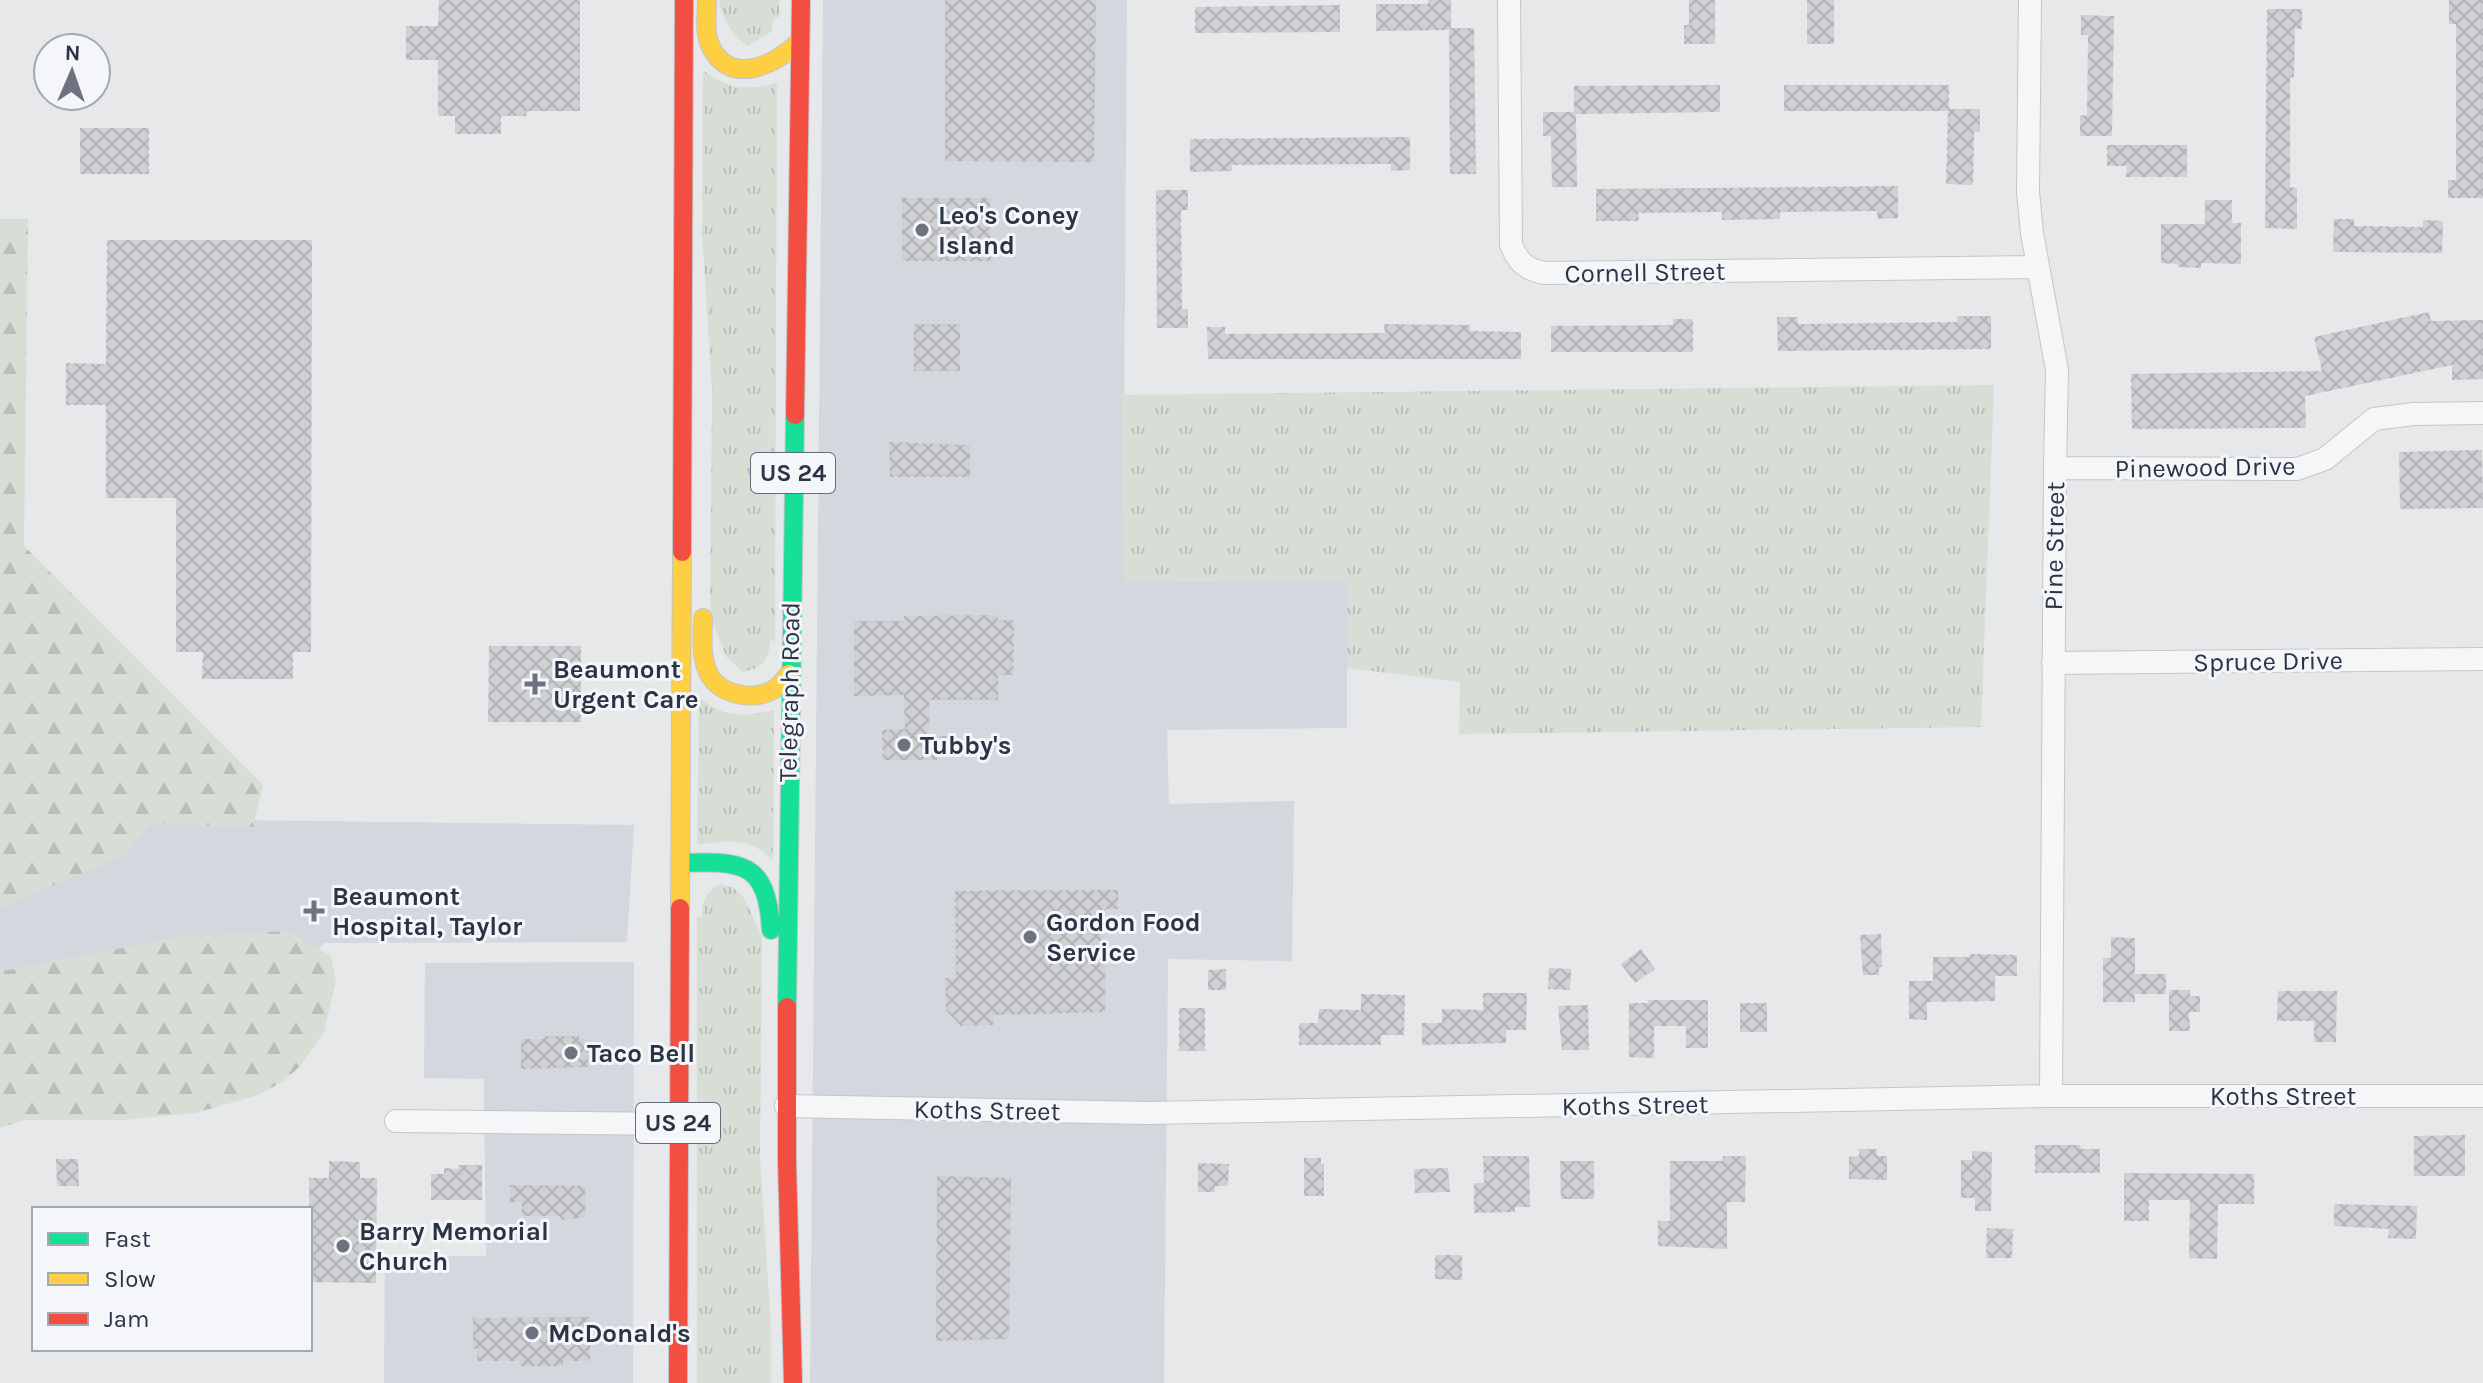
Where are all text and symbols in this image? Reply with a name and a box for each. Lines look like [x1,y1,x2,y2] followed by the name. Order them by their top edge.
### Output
[32,32,112,112] north arrow
[64,40,81,66] text: N
[938,200,1079,261] place label: Leo's Coney Island
[913,221,931,239] marker: Leo's Coney Island
[1564,256,1726,289] street label: Cornell Street
[2114,450,2296,485] street label: Pinewood Drive
[751,453,835,493] road number: US 24
[2038,481,2071,611] street label: Pine Street
[772,602,807,782] street label: Telegraph Road
[2193,645,2343,678] street label: Spruce Drive
[553,654,699,715] place label: Beaumont Urgent Care
[524,673,546,695] marker: Beaumont Urgent Care
[920,730,1011,761] place label: Tubby's
[895,736,913,754] marker: Tubby's
[332,881,523,942] place label: Beaumont Hospital, Taylor
[303,900,325,922] marker: Beaumont Hospital, Taylor
[1046,907,1201,968] place label: Gordon Food Service
[1021,928,1039,946] marker: Gordon Food Service
[587,1038,695,1069] place label: Taco Bell
[562,1044,580,1062] marker: Taco Bell
[2210,1081,2357,1112] street label: Koths Street
[1561,1089,1709,1122] street label: Koths Street
[913,1094,1061,1127] street label: Koths Street
[636,1103,720,1143] road number: US 24
[32,1207,312,1351] legend
[359,1216,549,1277] place label: Barry Memorial Church
[104,1225,151,1253] text: Fast
[334,1237,352,1255] marker: Barry Memorial Church
[104,1265,156,1293] text: Slow
[104,1305,149,1333] text: Jam
[548,1318,691,1349] place label: McDonald's
[523,1324,541,1342] marker: McDonald's

